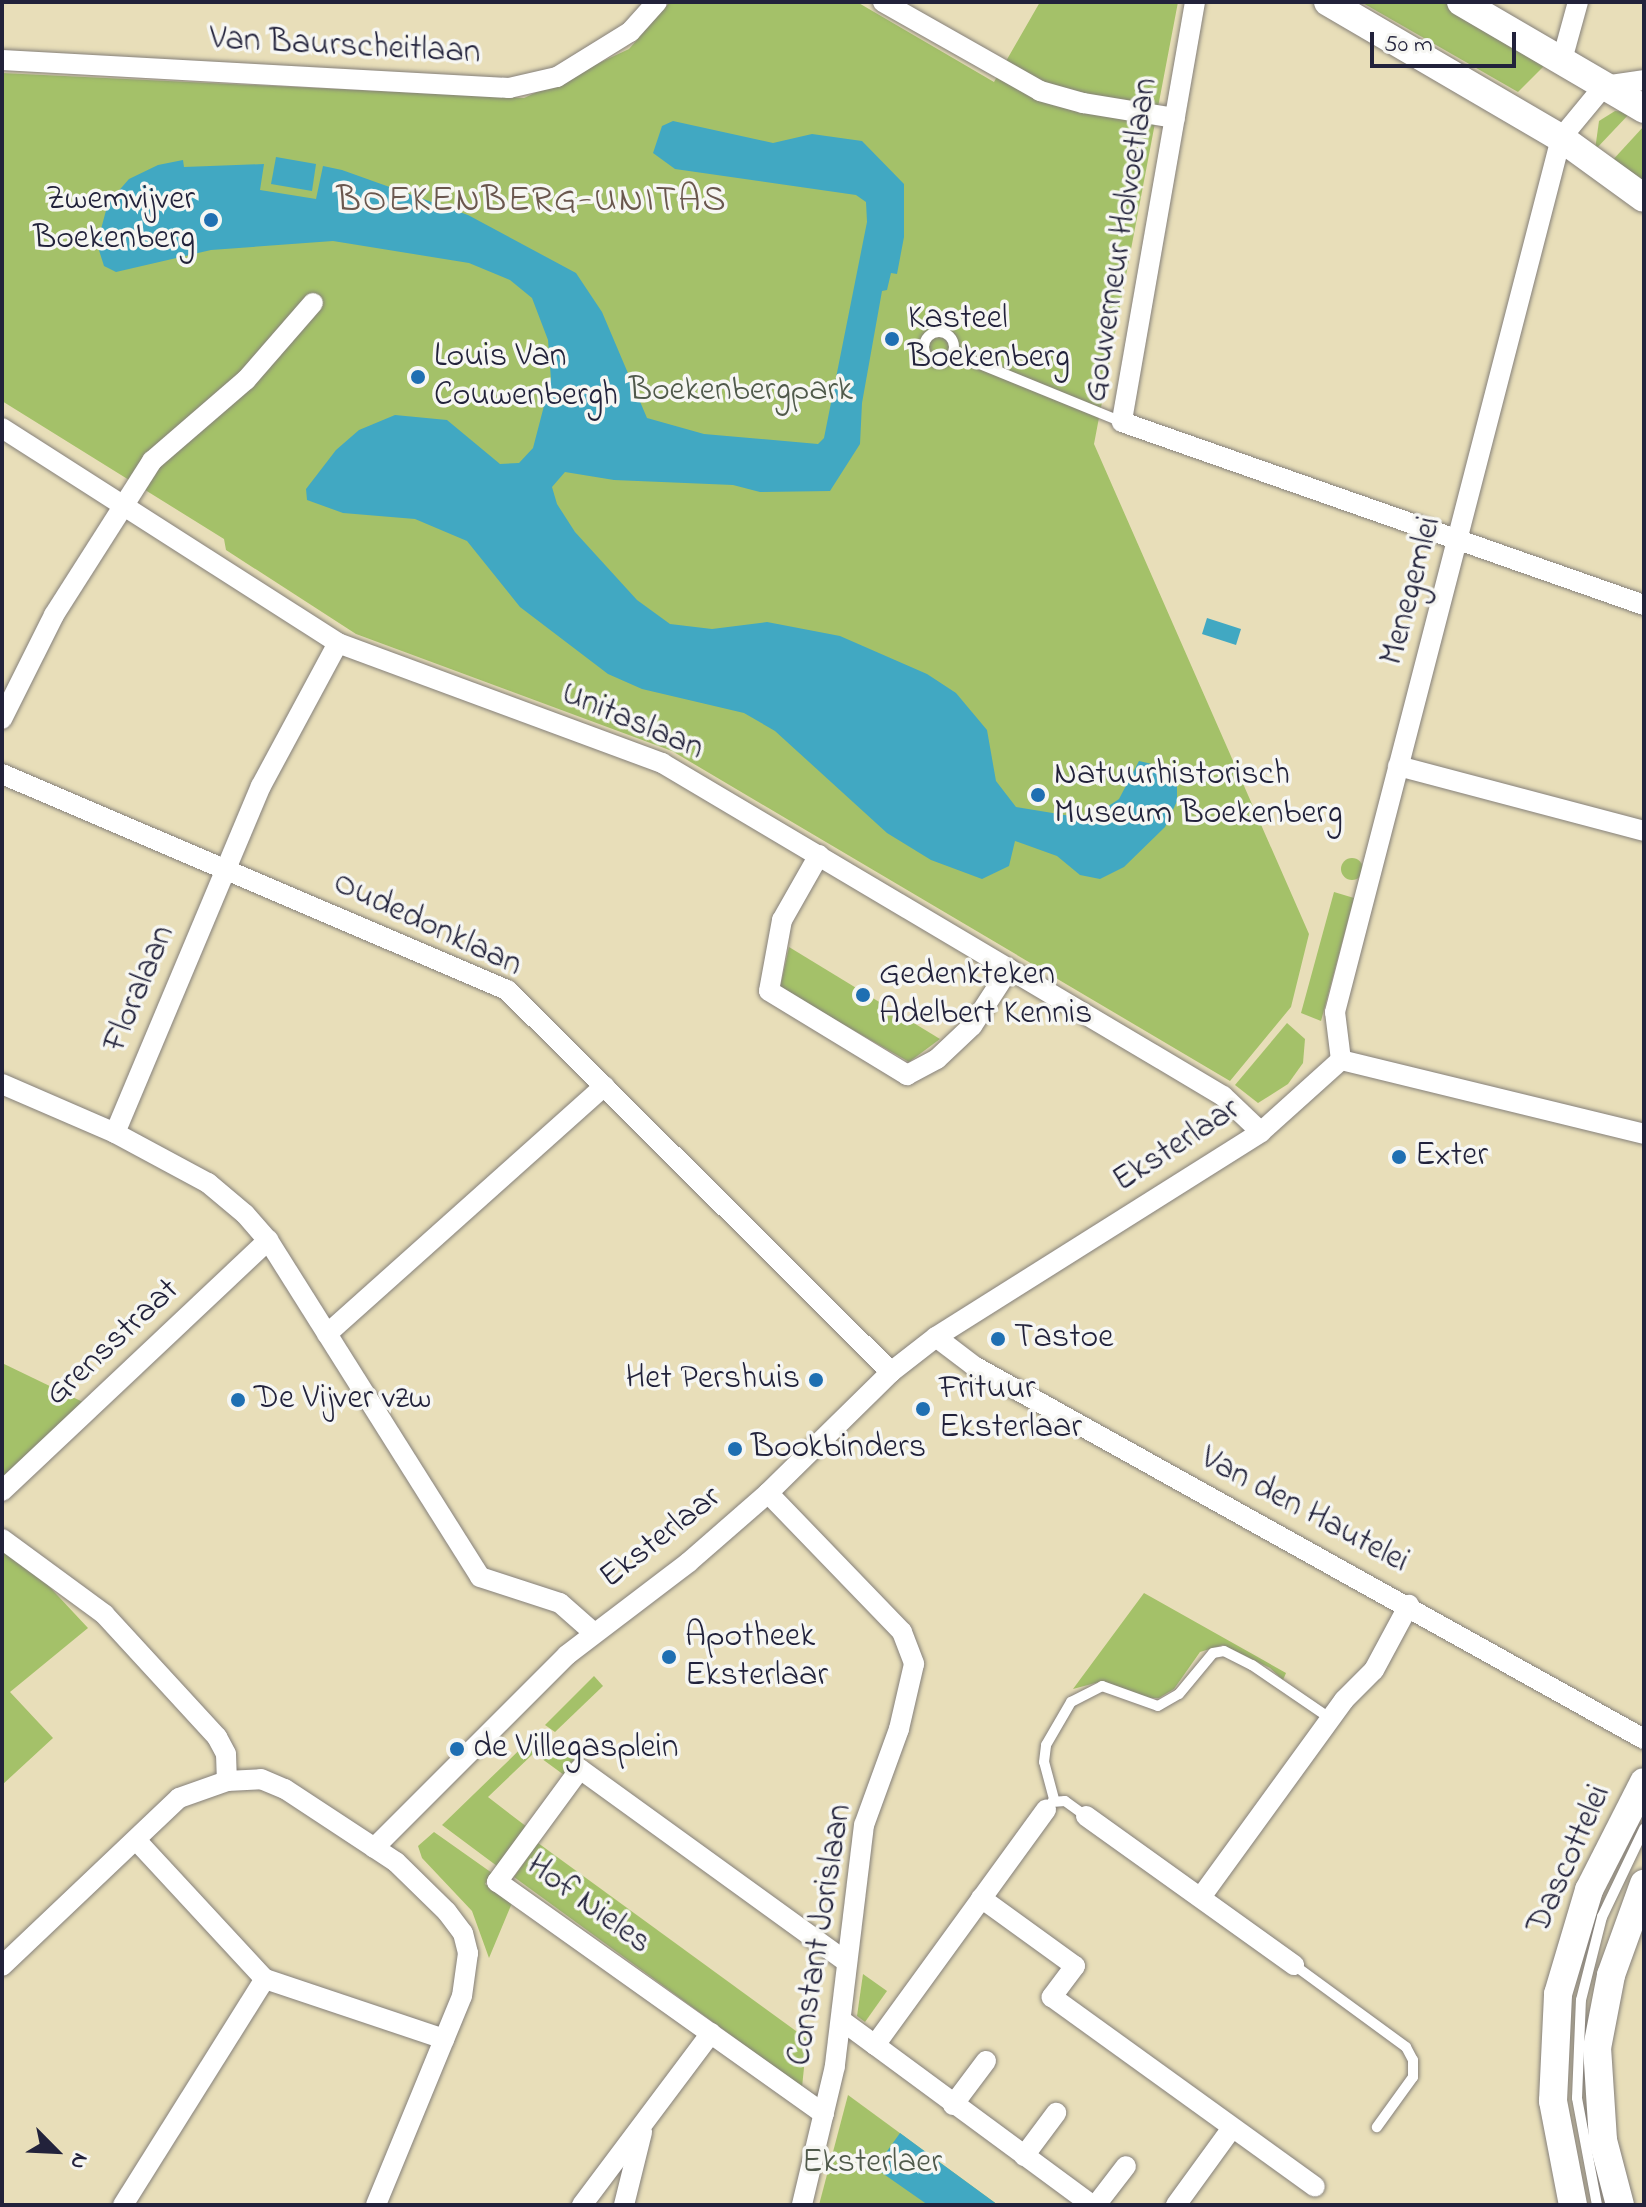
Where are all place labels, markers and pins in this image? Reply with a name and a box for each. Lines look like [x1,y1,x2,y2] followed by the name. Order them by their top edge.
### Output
[33,180,195,260] place label: Zwemvijver Boekenberg
[202,211,220,229] marker: Zwemvijver Boekenberg
[908,299,1070,378] place label: Kasteel Boekenberg
[883,330,901,348] marker: Kasteel Boekenberg
[434,337,618,416] place label: Louis Van Couwenbergh
[409,368,427,386] marker: Louis Van Couwenbergh
[1054,755,1342,834] place label: Natuurhistorisch Museum Boekenberg
[1029,786,1047,804] marker: Natuurhistorisch Museum Boekenberg
[879,955,1092,1034] place label: Gedenkteken Adelbert Kennis
[854,986,872,1004] marker: Gedenkteken Adelbert Kennis
[1415,1137,1488,1177] place label: Exter
[1390,1148,1408,1166] marker: Exter
[1014,1319,1113,1359] place label: Tastoe
[989,1330,1007,1348] marker: Tastoe
[625,1360,800,1400] place label: Het Pershuis
[939,1369,1082,1448] place label: Frituur Eksterlaar
[807,1371,825,1389] marker: Het Pershuis
[254,1380,431,1420] place label: De Vijver vzw
[229,1391,247,1409] marker: De Vijver vzw
[914,1400,932,1418] marker: Frituur Eksterlaar
[751,1429,926,1469] place label: Bookbinders
[726,1440,744,1458] marker: Bookbinders
[685,1617,828,1696] place label: Apotheek Eksterlaar
[660,1648,678,1666] marker: Apotheek Eksterlaar
[473,1729,679,1769] place label: de Villegasplein
[448,1740,466,1758] marker: de Villegasplein

